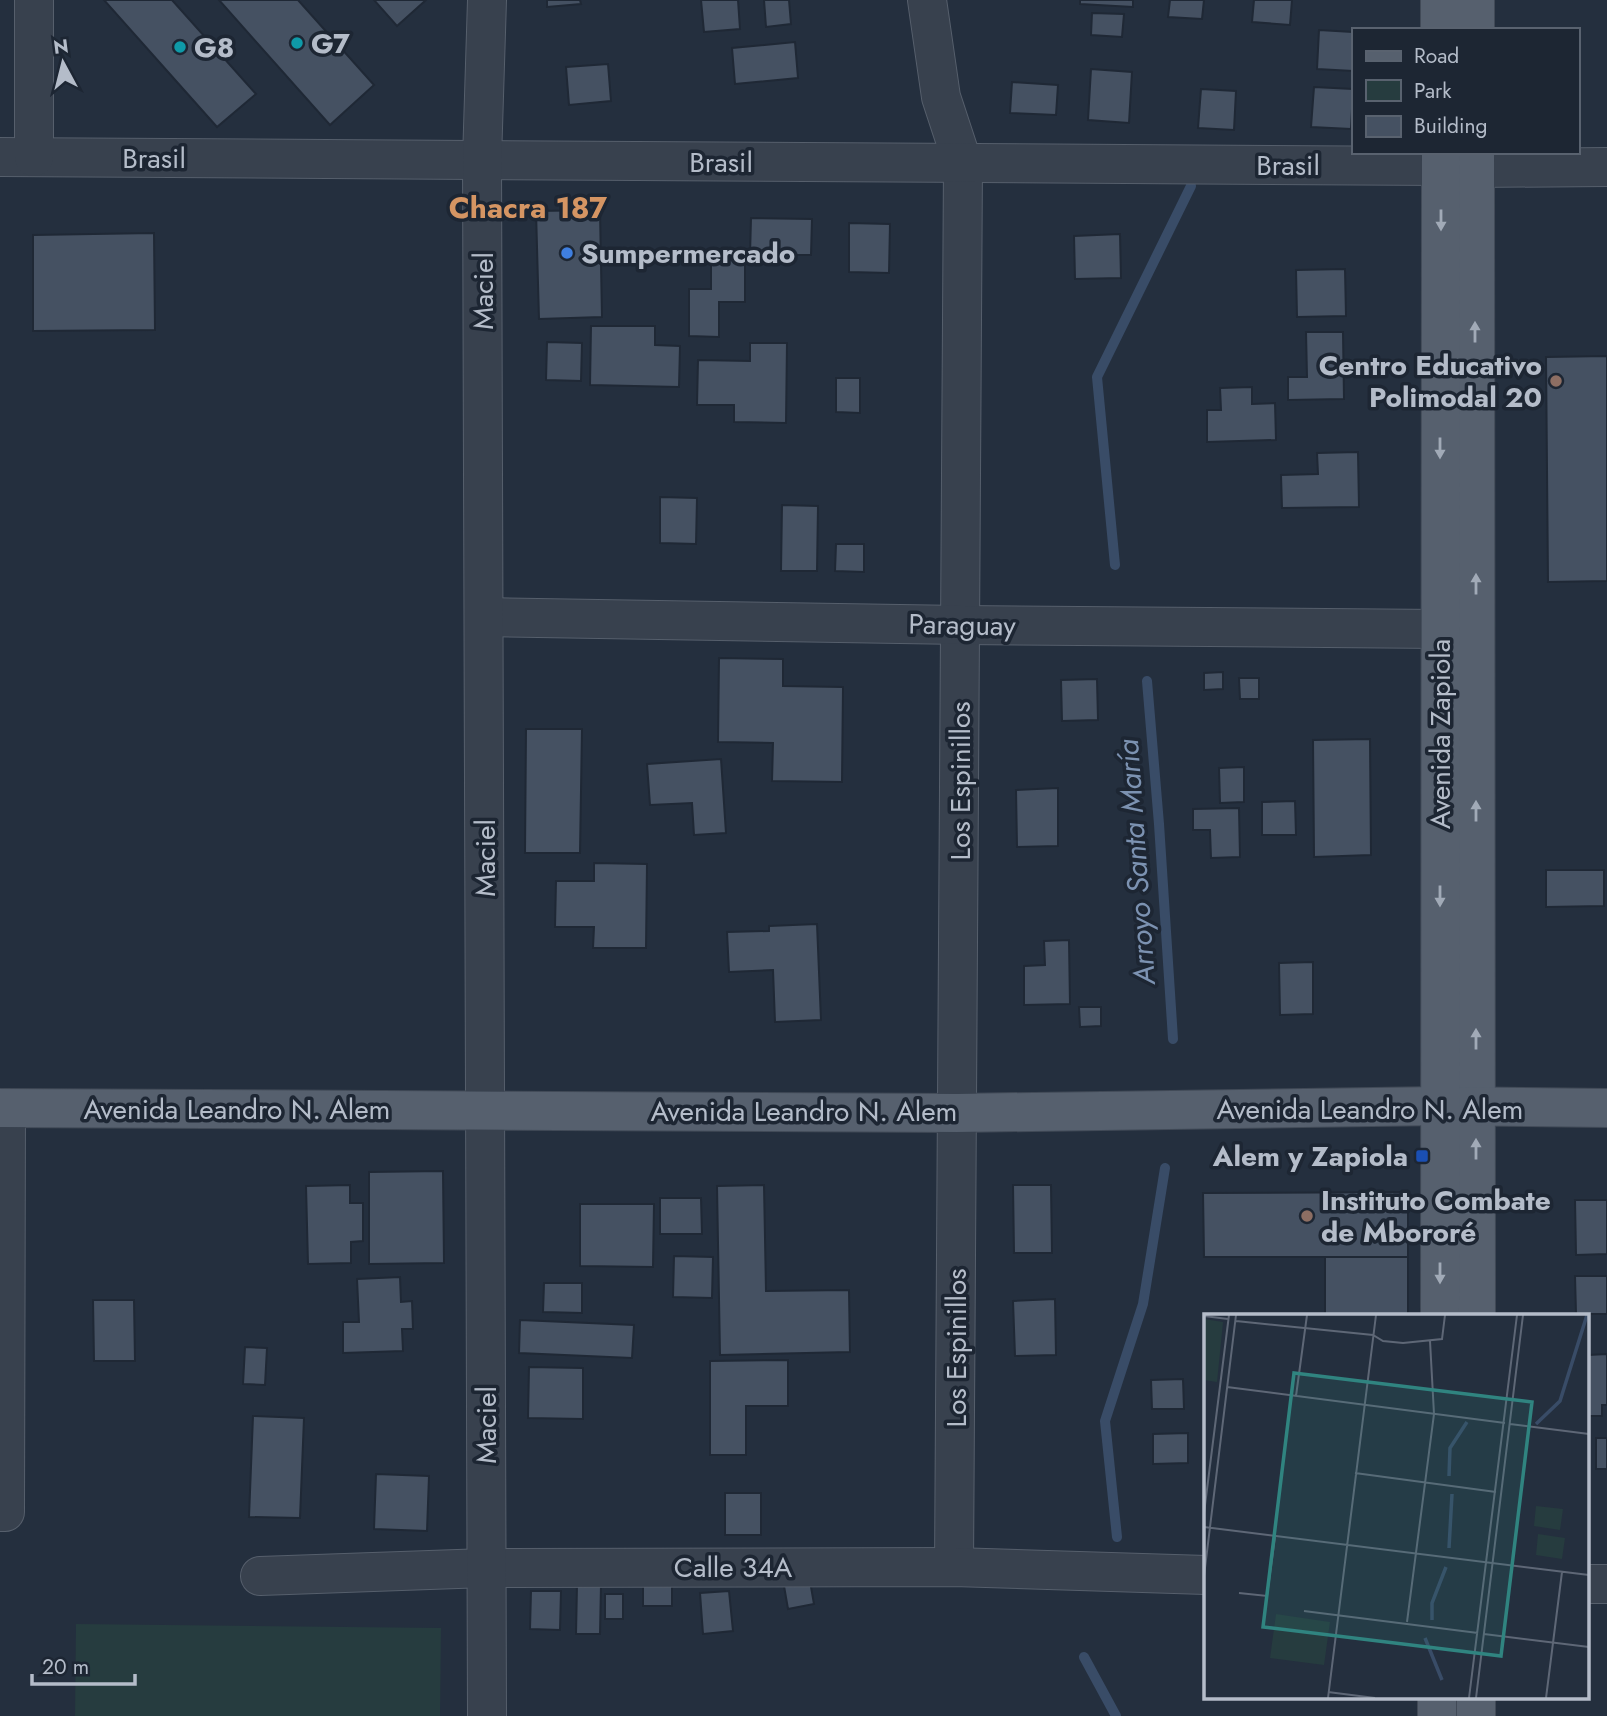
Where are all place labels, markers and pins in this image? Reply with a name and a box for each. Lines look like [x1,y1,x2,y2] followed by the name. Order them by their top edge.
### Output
[311,23,350,64] place label: G7
[194,27,234,68] place label: G8
[289,35,305,51] marker: G7
[172,39,188,55] marker: G8
[581,233,795,274] place label: Sumpermercado
[559,245,575,261] marker: Sumpermercado
[1319,345,1542,418] place label: Centro Educativo Polimodal 20
[1548,373,1564,389] marker: Centro Educativo Polimodal 20
[1212,1136,1408,1177] place label: Alem y Zapiola
[1414,1148,1430,1164] marker: Alem y Zapiola
[1321,1180,1551,1253] place label: Instituto Combate de Mbororé
[1299,1208,1315,1224] marker: Instituto Combate de Mbororé

